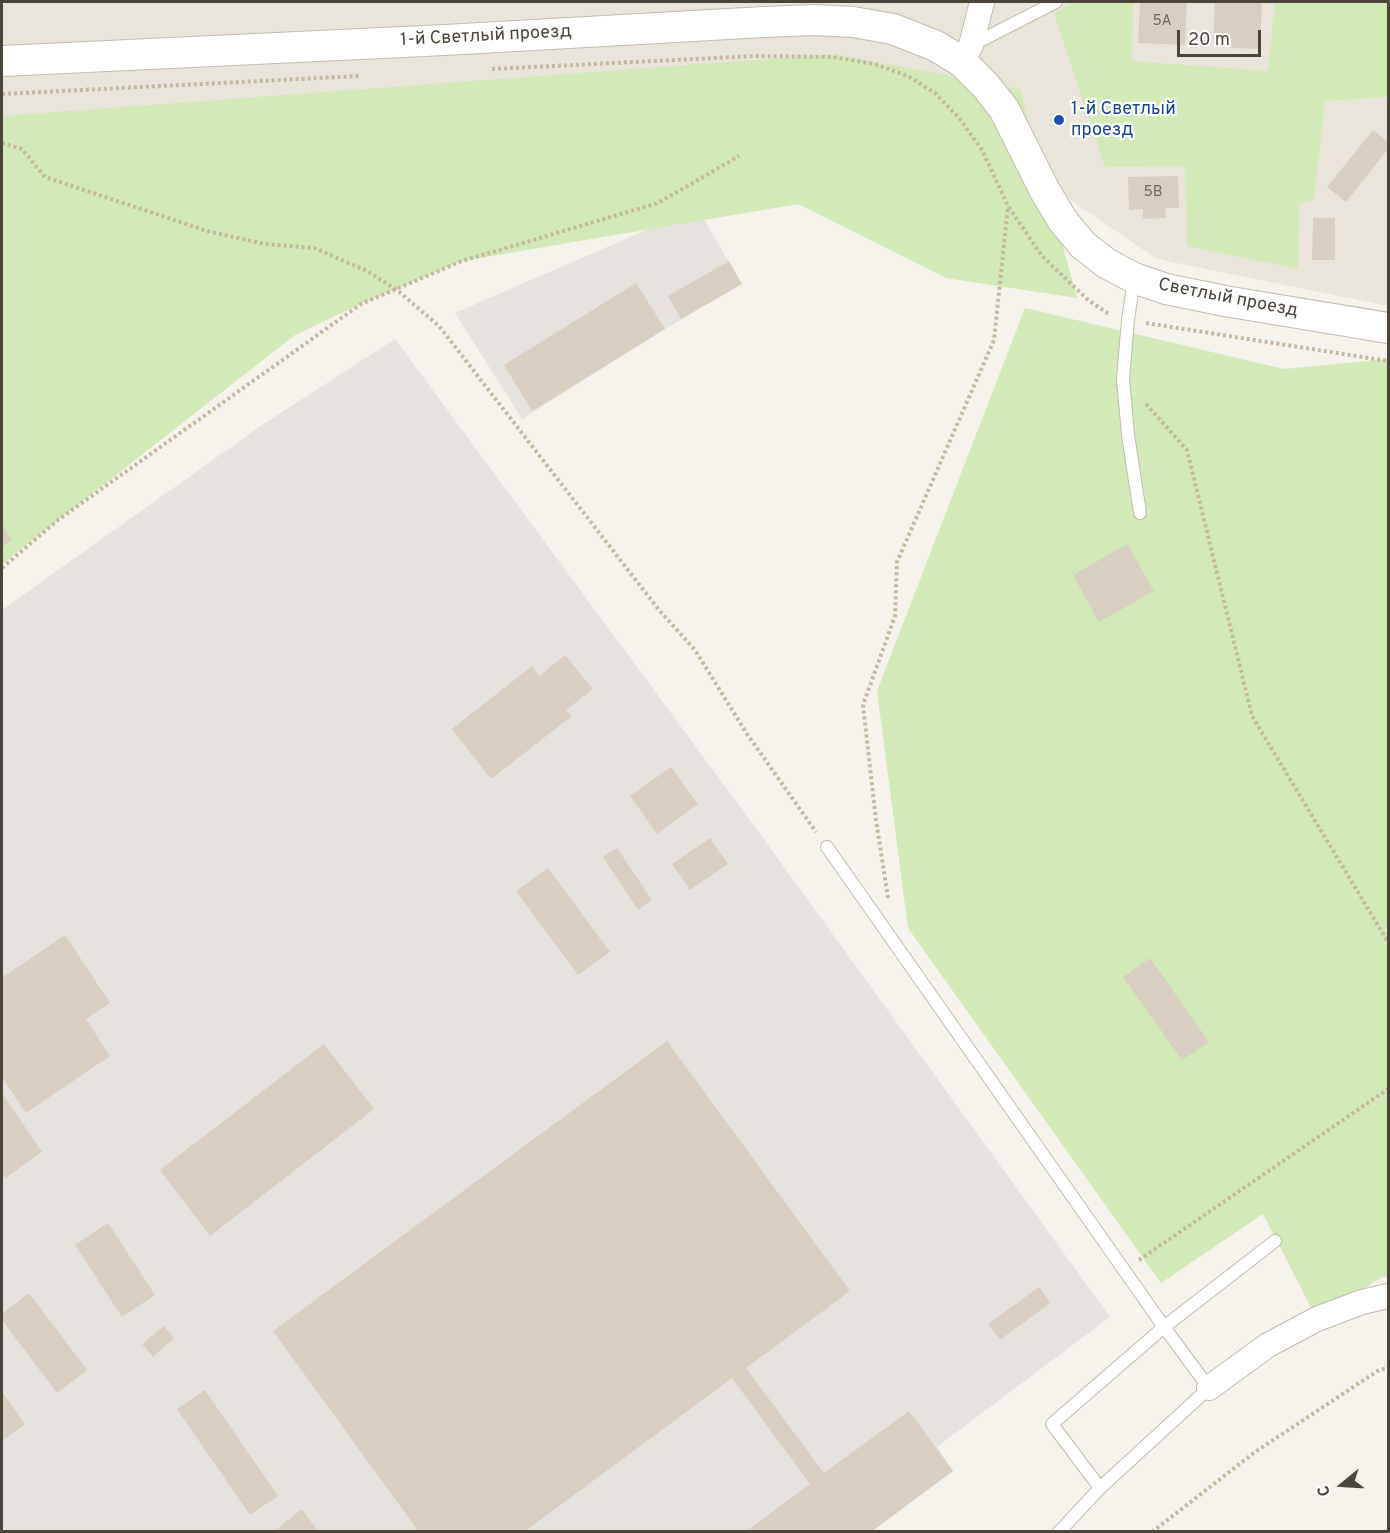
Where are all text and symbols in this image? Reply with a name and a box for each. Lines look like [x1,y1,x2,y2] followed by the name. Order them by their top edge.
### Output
[1152,13,1172,31] house number: 5А
[1180,18,1264,56] scale bar
[400,22,572,52] street label: 1-й Светлый проезд
[1188,29,1230,52] text: 20 m
[1071,99,1176,142] place label: 1-й Светлый проезд
[1052,113,1066,127] marker: 1-й Светлый проезд
[1143,184,1163,202] house number: 5В
[1156,275,1300,323] street label: Светлый проезд
[1312,1455,1372,1515] north arrow
[1314,1483,1336,1499] text: С

